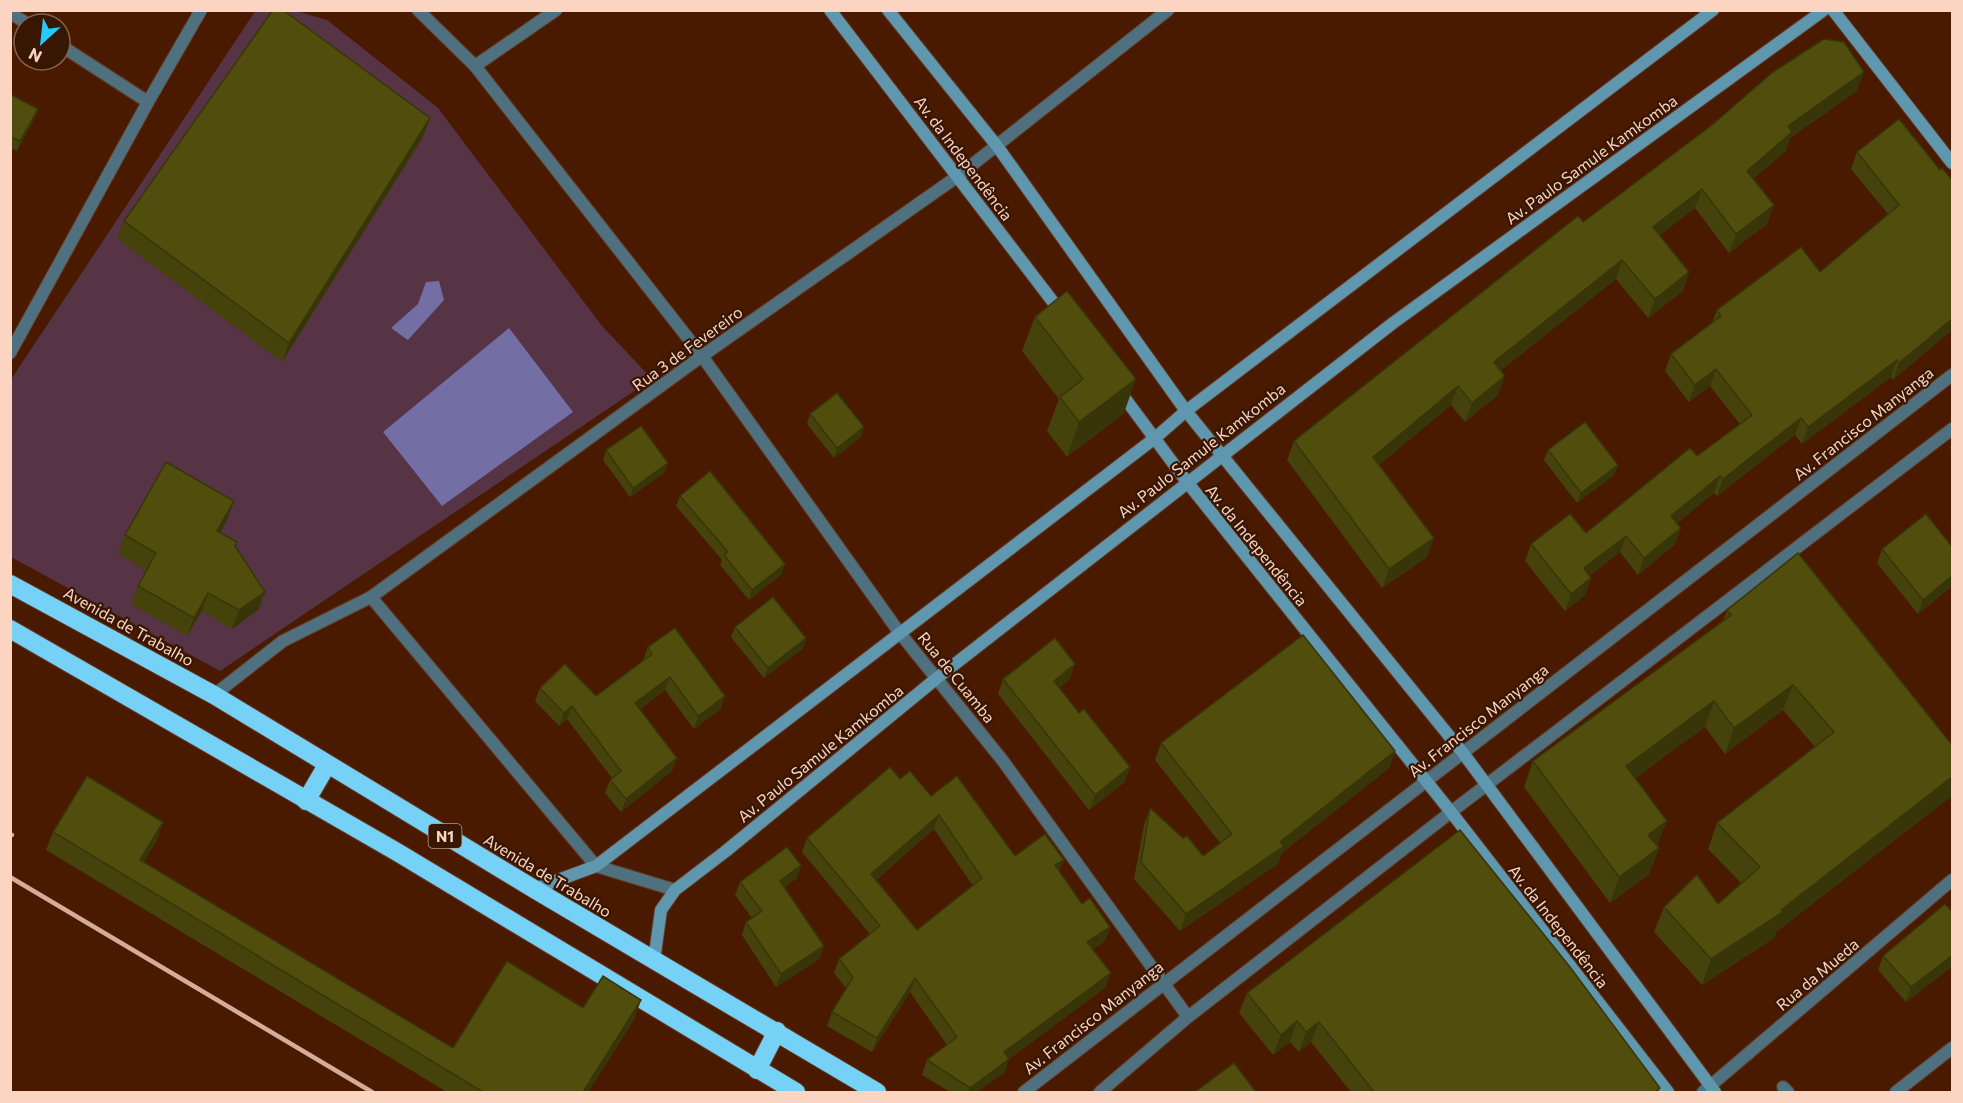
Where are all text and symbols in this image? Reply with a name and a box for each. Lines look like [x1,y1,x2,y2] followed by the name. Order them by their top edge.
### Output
[12,12,72,72] north arrow
[25,45,45,67] text: N
[1501,90,1681,228] street label: Av. Paulo Samule Kamkomba
[911,92,1017,224] street label: Av. da Independência
[628,302,746,394] street label: Rua 3 de Fevereiro
[1789,362,1937,484] street label: Av. Francisco Manyanga
[1113,379,1289,521] street label: Av. Paulo Samule Kamkomba
[1202,480,1312,610] street label: Av. da Independência
[61,582,197,670] street label: Avenida de Trabalho
[914,628,1000,726] street label: Rua de Cuamba
[1404,659,1552,781] street label: Av. Francisco Manyanga
[733,680,907,826] street label: Av. Paulo Samule Kamkomba
[428,824,462,848] road number: N1
[481,829,615,921] street label: Avenida de Trabalho
[1505,861,1613,991] street label: Av. da Independência
[1772,934,1862,1014] street label: Rua da Mueda
[1019,956,1167,1078] street label: Av. Francisco Manyanga

